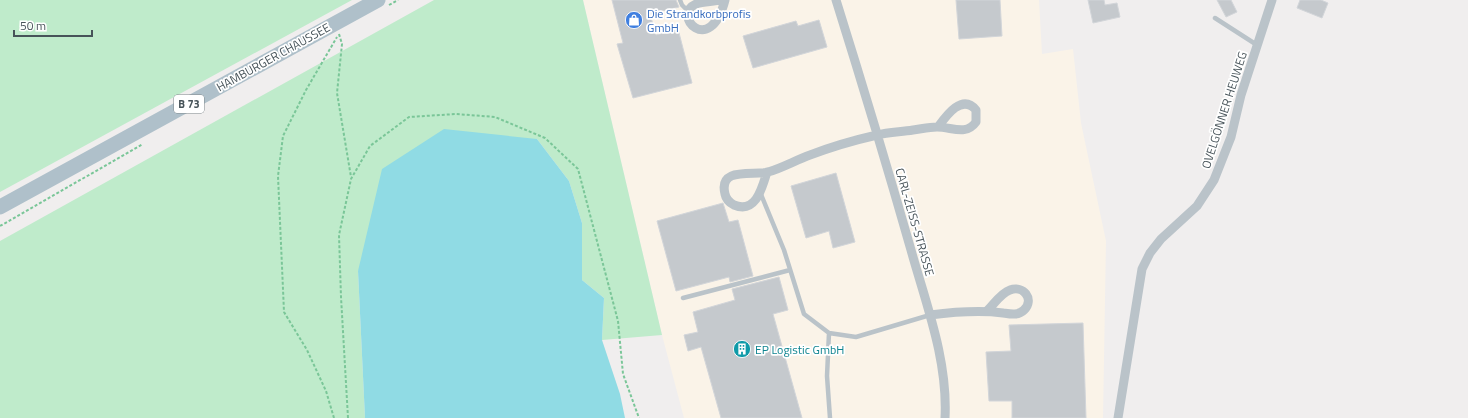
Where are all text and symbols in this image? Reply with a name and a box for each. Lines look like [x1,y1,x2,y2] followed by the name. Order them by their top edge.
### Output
[647,4,751,37] place label: Die Strandkorbprofis GmbH
[624,10,644,30] shop icon: Die Strandkorbprofis GmbH
[14,12,92,38] scale bar
[20,16,46,35] text: 50 m
[213,18,334,96] street label: HAMBURGER CHAUSSEE
[1196,49,1252,171] street label: OVELGÖNNER HEUWEG
[174,95,204,113] road number: B 73
[890,166,940,279] street label: CARL-ZEISS-STRASSE
[732,339,752,359] building icon: EP Logistic GmbH
[755,340,844,359] place label: EP Logistic GmbH

